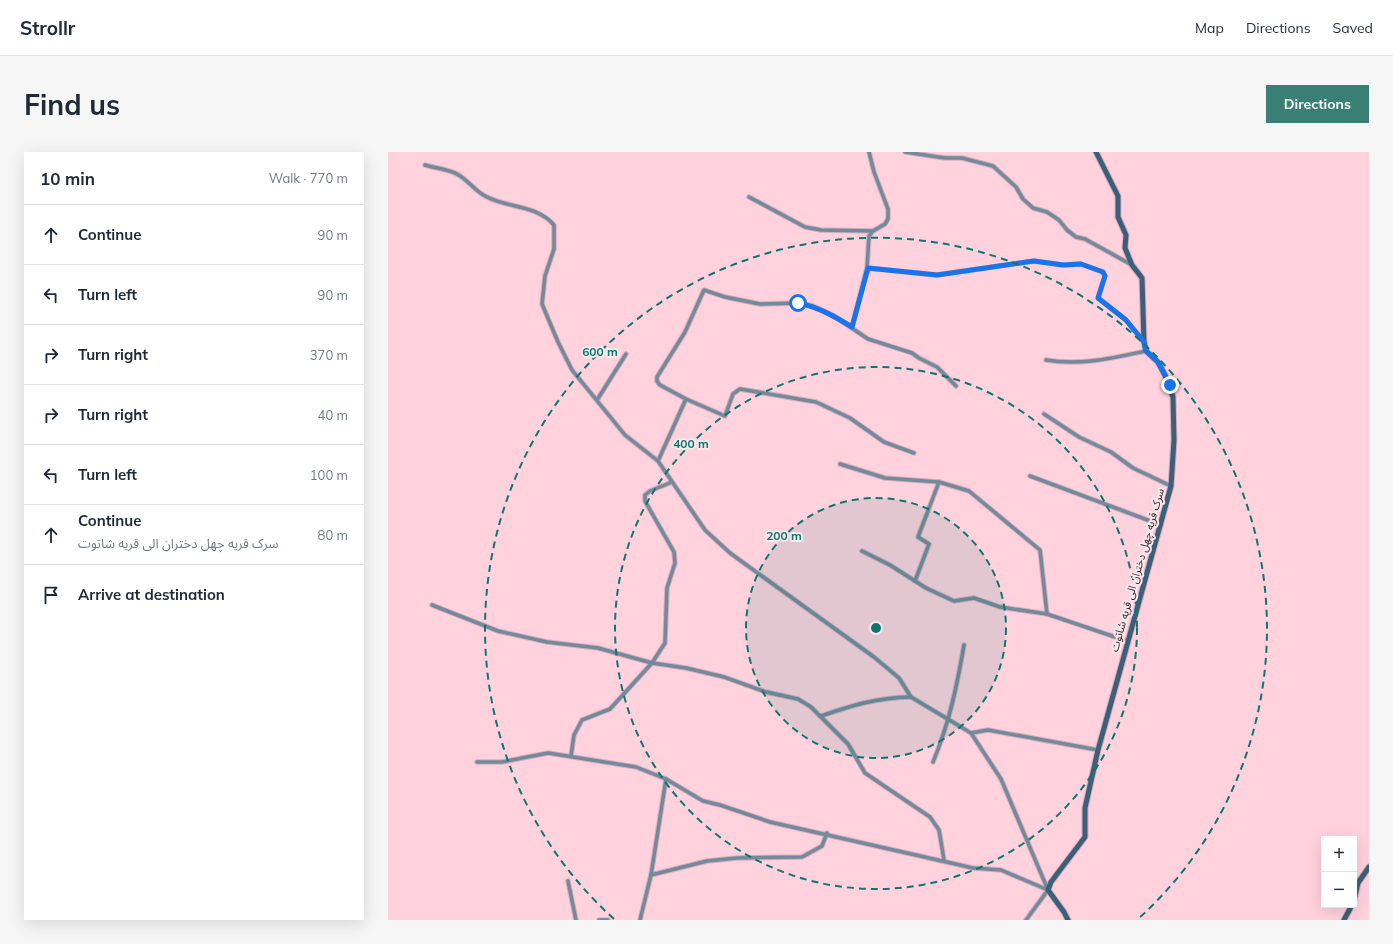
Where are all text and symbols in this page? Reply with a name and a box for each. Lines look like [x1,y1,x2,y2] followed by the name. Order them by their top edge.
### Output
[20,16,75,40] text: Strollr
[1195,19,1224,37] text: Map
[1246,19,1311,37] text: Directions
[1333,19,1373,37] text: Saved
[1266,85,1369,123] button: Directions
[24,87,120,122] text: Find us
[40,168,95,189] text: 10 min
[269,170,348,186] text: Walk · 770 m
[40,224,62,246] icon: ahead
[78,225,141,244] text: Continue
[318,227,348,243] text: 90 m
[40,284,62,306] icon: left
[78,285,137,304] text: Turn left
[318,287,348,303] text: 90 m
[789,294,807,312] route start
[40,344,62,366] icon: right
[582,344,618,359] text: 600 m
[78,345,148,364] text: Turn right
[310,347,348,363] text: 370 m
[1161,376,1179,394] route end
[40,404,62,426] icon: right
[78,405,148,424] text: Turn right
[318,407,348,423] text: 40 m
[673,436,709,451] text: 400 m
[40,464,62,486] icon: left
[78,465,137,484] text: Turn left
[310,467,348,483] text: 100 m
[1107,486,1168,654] street label: سرک قریه چهل دختران الی قریه شاتوت
[78,511,141,530] text: Continue
[40,524,62,546] icon: ahead
[318,527,348,543] text: 80 m
[766,528,802,543] text: 200 m
[78,535,278,551] text: سرک قریه چهل دختران الی قریه شاتوت
[40,584,62,606] icon: arrive
[78,585,225,604] text: Arrive at destination
[869,621,883,635] centre of rings
[1321,836,1357,908] map controls
[1321,836,1357,872] button: +
[1321,872,1357,908] button: −

